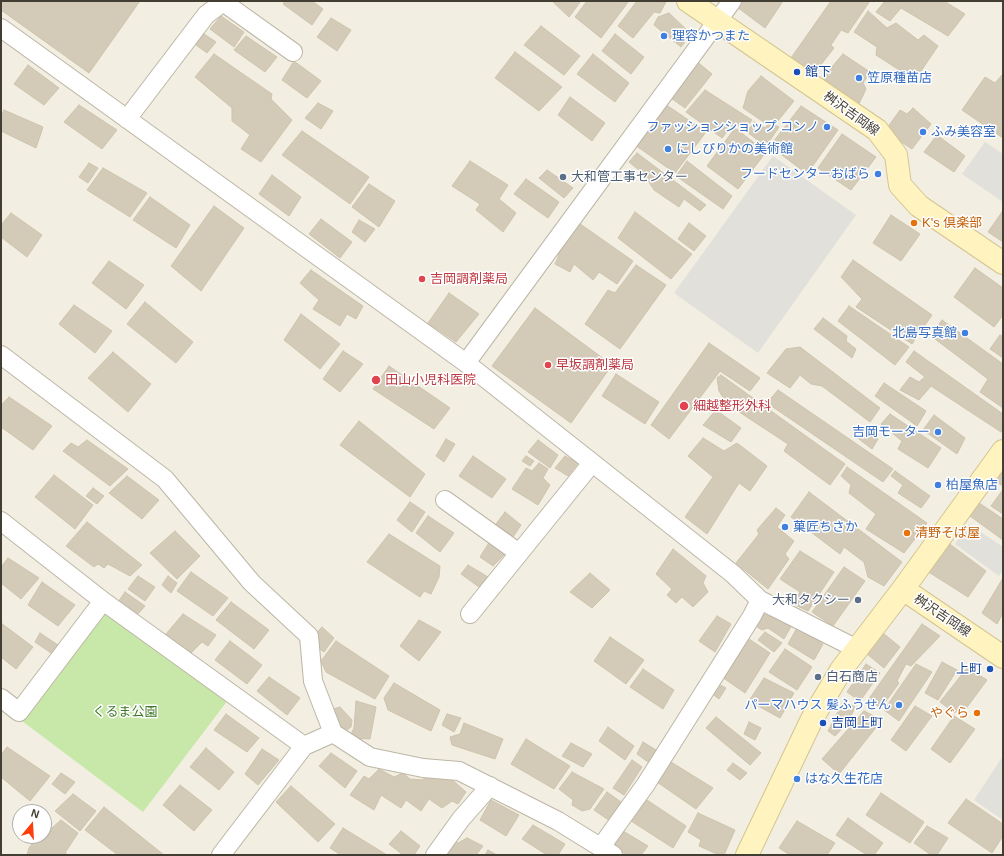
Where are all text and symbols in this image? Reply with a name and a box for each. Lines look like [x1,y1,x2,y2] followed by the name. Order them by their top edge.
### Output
[672,28,750,44] place label: 理容かつまた
[659,31,669,41] marker: 理容かつまた
[805,64,831,80] place label: 館下
[792,67,802,77] marker: 館下
[867,70,932,86] place label: 笠原種苗店
[854,73,864,83] marker: 笠原種苗店
[820,89,882,139] street label: 桝沢吉岡線
[646,119,819,135] place label: ファッションショップ コンノ
[822,122,832,132] marker: ファッションショップ コンノ
[931,124,996,140] place label: ふみ美容室
[918,127,928,137] marker: ふみ美容室
[676,141,793,157] place label: にしぴりかの美術館
[663,144,673,154] marker: にしぴりかの美術館
[740,166,870,182] place label: フードセンターおばら
[571,169,688,185] place label: 大和管工事センター
[873,169,883,179] marker: フードセンターおばら
[558,172,568,182] marker: 大和管工事センター
[922,215,982,231] place label: K's 倶楽部
[909,218,919,228] marker: K's 倶楽部
[430,271,508,287] place label: 吉岡調剤薬局
[417,274,427,284] marker: 吉岡調剤薬局
[892,325,957,341] place label: 北島写真館
[960,328,970,338] marker: 北島写真館
[556,357,634,373] place label: 早坂調剤薬局
[543,360,553,370] marker: 早坂調剤薬局
[385,372,476,388] place label: 田山小児科医院
[370,374,382,386] marker: 田山小児科医院
[693,398,771,414] place label: 細越整形外科
[678,400,690,412] marker: 細越整形外科
[852,424,930,440] place label: 吉岡モーター
[933,427,943,437] marker: 吉岡モーター
[946,477,998,493] place label: 柏屋魚店
[933,480,943,490] marker: 柏屋魚店
[793,519,858,535] place label: 菓匠ちさか
[780,522,790,532] marker: 菓匠ちさか
[915,525,980,541] place label: 清野そば屋
[902,528,912,538] marker: 清野そば屋
[911,591,973,641] street label: 桝沢吉岡線
[772,592,850,608] place label: 大和タクシー
[853,595,863,605] marker: 大和タクシー
[956,661,982,677] place label: 上町
[985,664,995,674] marker: 上町
[826,669,878,685] place label: 白石商店
[813,672,823,682] marker: 白石商店
[744,697,891,713] place label: パーマハウス 髪ふうせん
[894,700,904,710] marker: パーマハウス 髪ふうせん
[93,704,157,720] park label: くるま公園
[930,705,969,721] place label: やぐら
[972,708,982,718] marker: やぐら
[831,715,883,731] place label: 吉岡上町
[818,718,828,728] marker: 吉岡上町
[805,771,883,787] place label: はな久生花店
[792,774,802,784] marker: はな久生花店
[12,804,52,844] north arrow
[30,807,41,820] text: N

